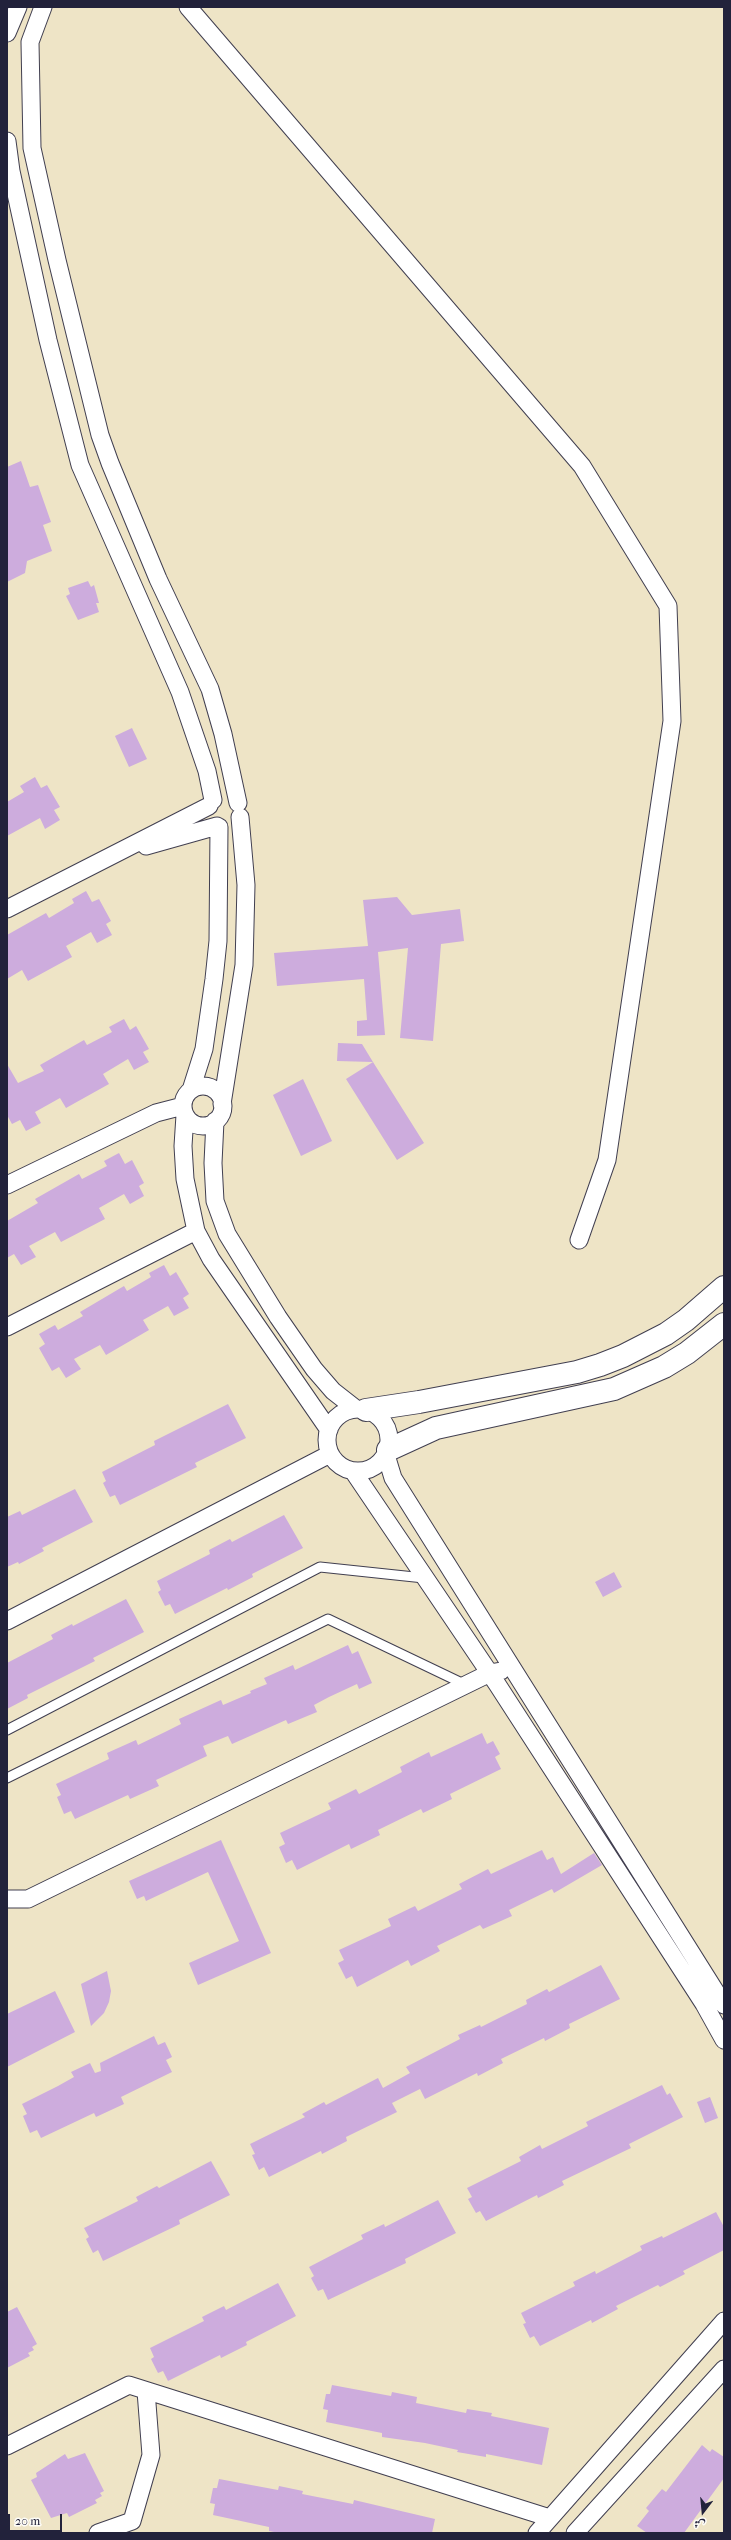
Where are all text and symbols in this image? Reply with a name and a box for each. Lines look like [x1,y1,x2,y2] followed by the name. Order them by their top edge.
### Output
[683,2492,723,2532] north arrow
[10,2506,64,2532] scale bar
[15,2514,40,2528] text: 20 m
[693,2516,707,2532] text: ش

